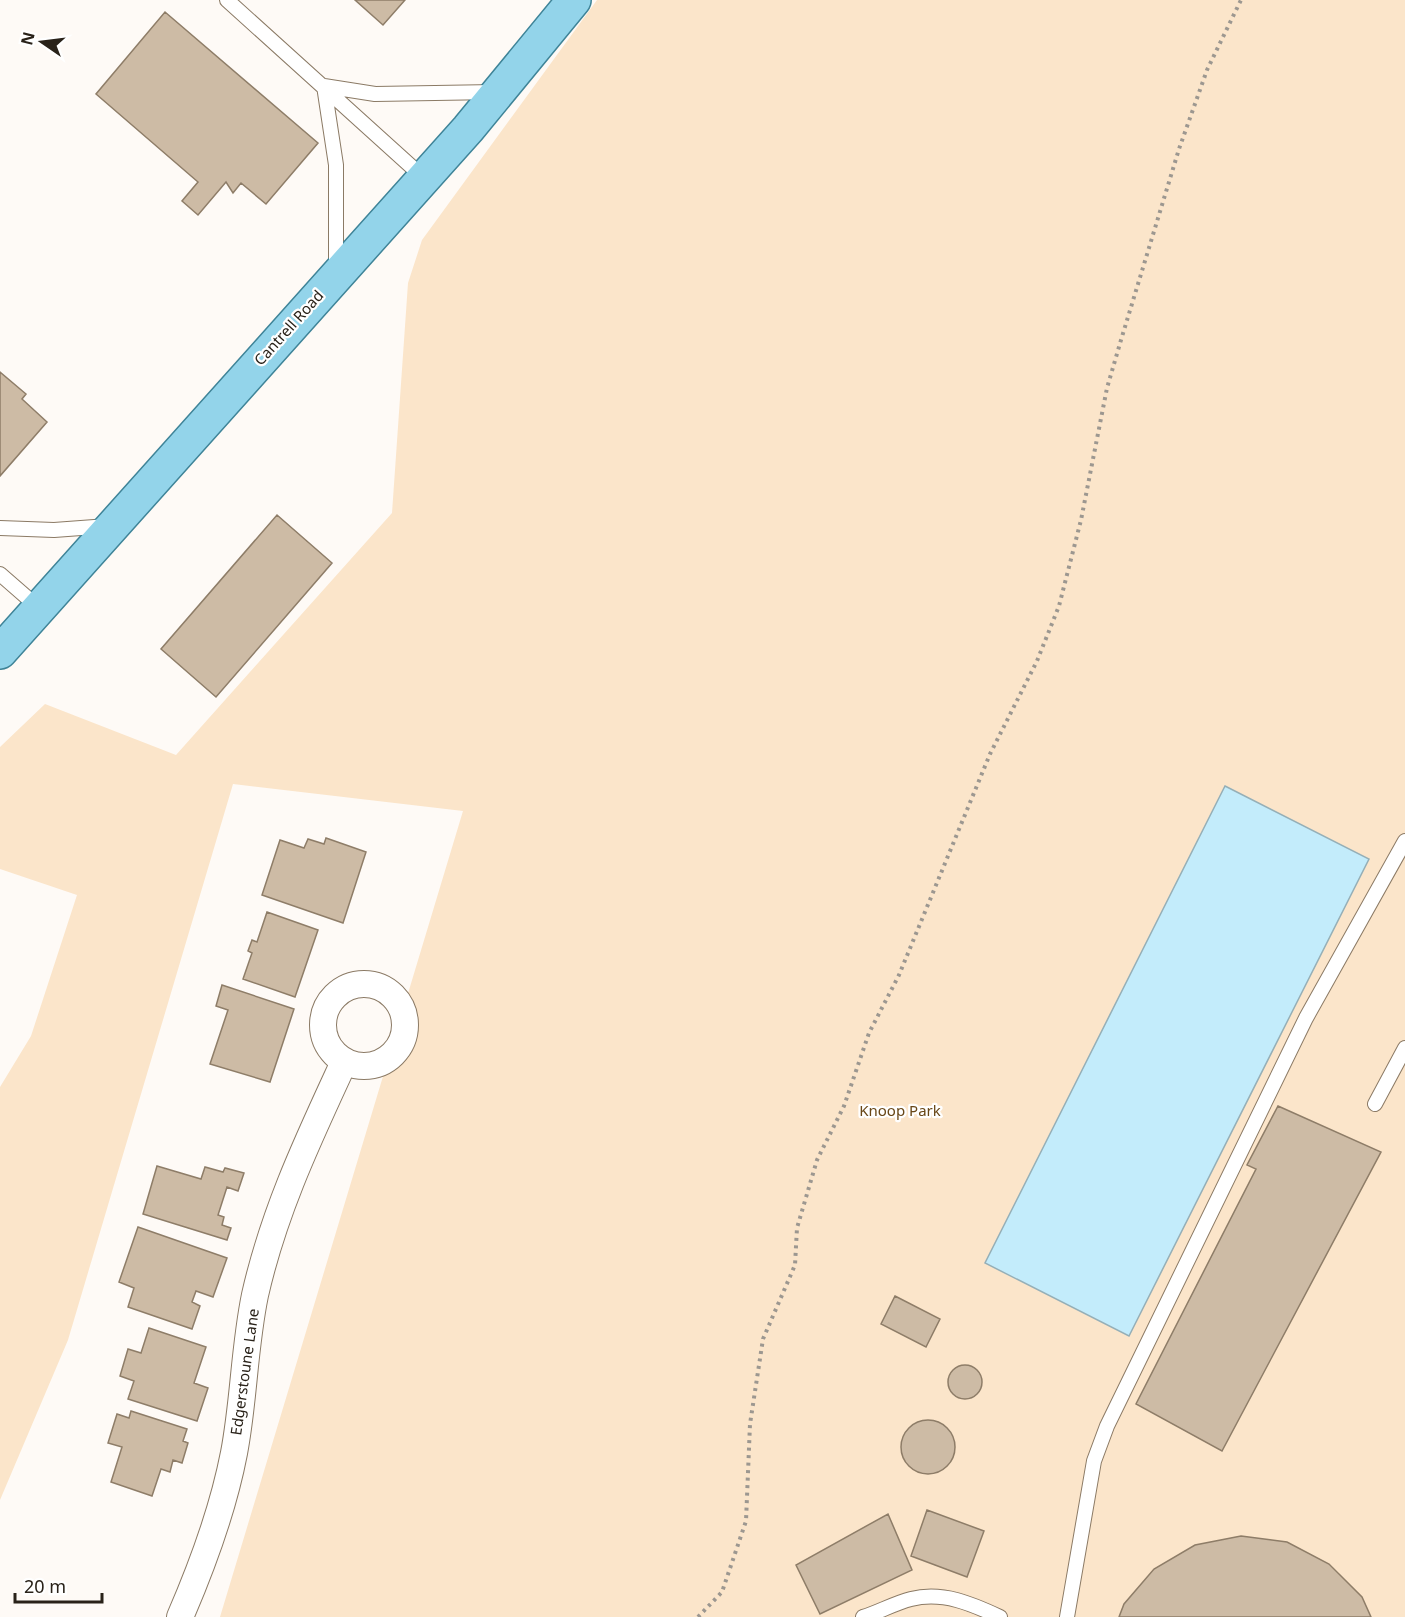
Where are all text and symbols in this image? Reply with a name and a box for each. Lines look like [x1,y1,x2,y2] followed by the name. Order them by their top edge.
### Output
[12,12,72,72] north arrow
[15,29,40,47] text: N
[249,285,327,369] street label: Cantrell Road
[859,1100,941,1120] park label: Knoop Park
[225,1307,263,1437] street label: Edgerstoune Lane
[15,1566,102,1604] scale bar
[24,1574,66,1598] text: 20 m

